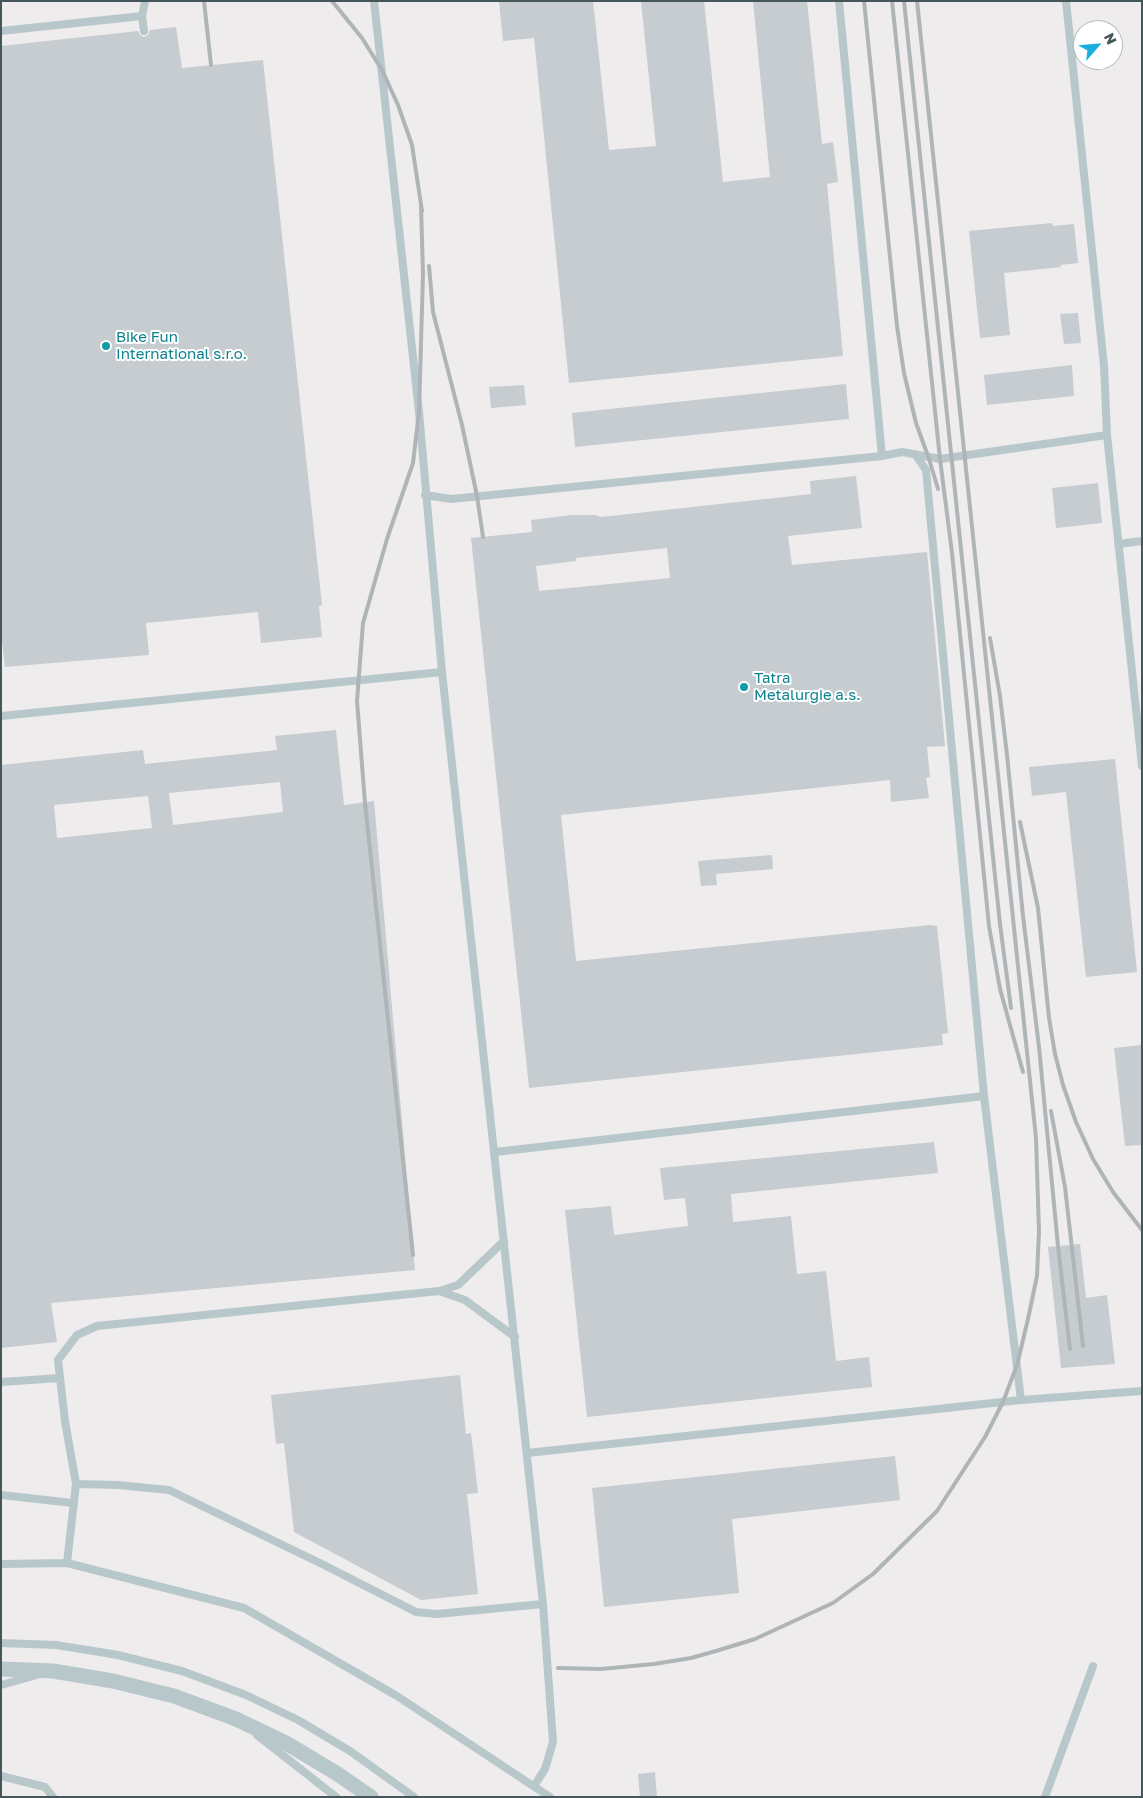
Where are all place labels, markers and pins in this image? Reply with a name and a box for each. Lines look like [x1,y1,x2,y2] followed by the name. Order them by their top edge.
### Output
[116,328,247,363] place label: Bike Fun International s.r.o.
[100,340,112,352] marker: Bike Fun International s.r.o.
[754,669,861,704] place label: Tatra Metalurgie a.s.
[738,681,750,693] marker: Tatra Metalurgie a.s.

